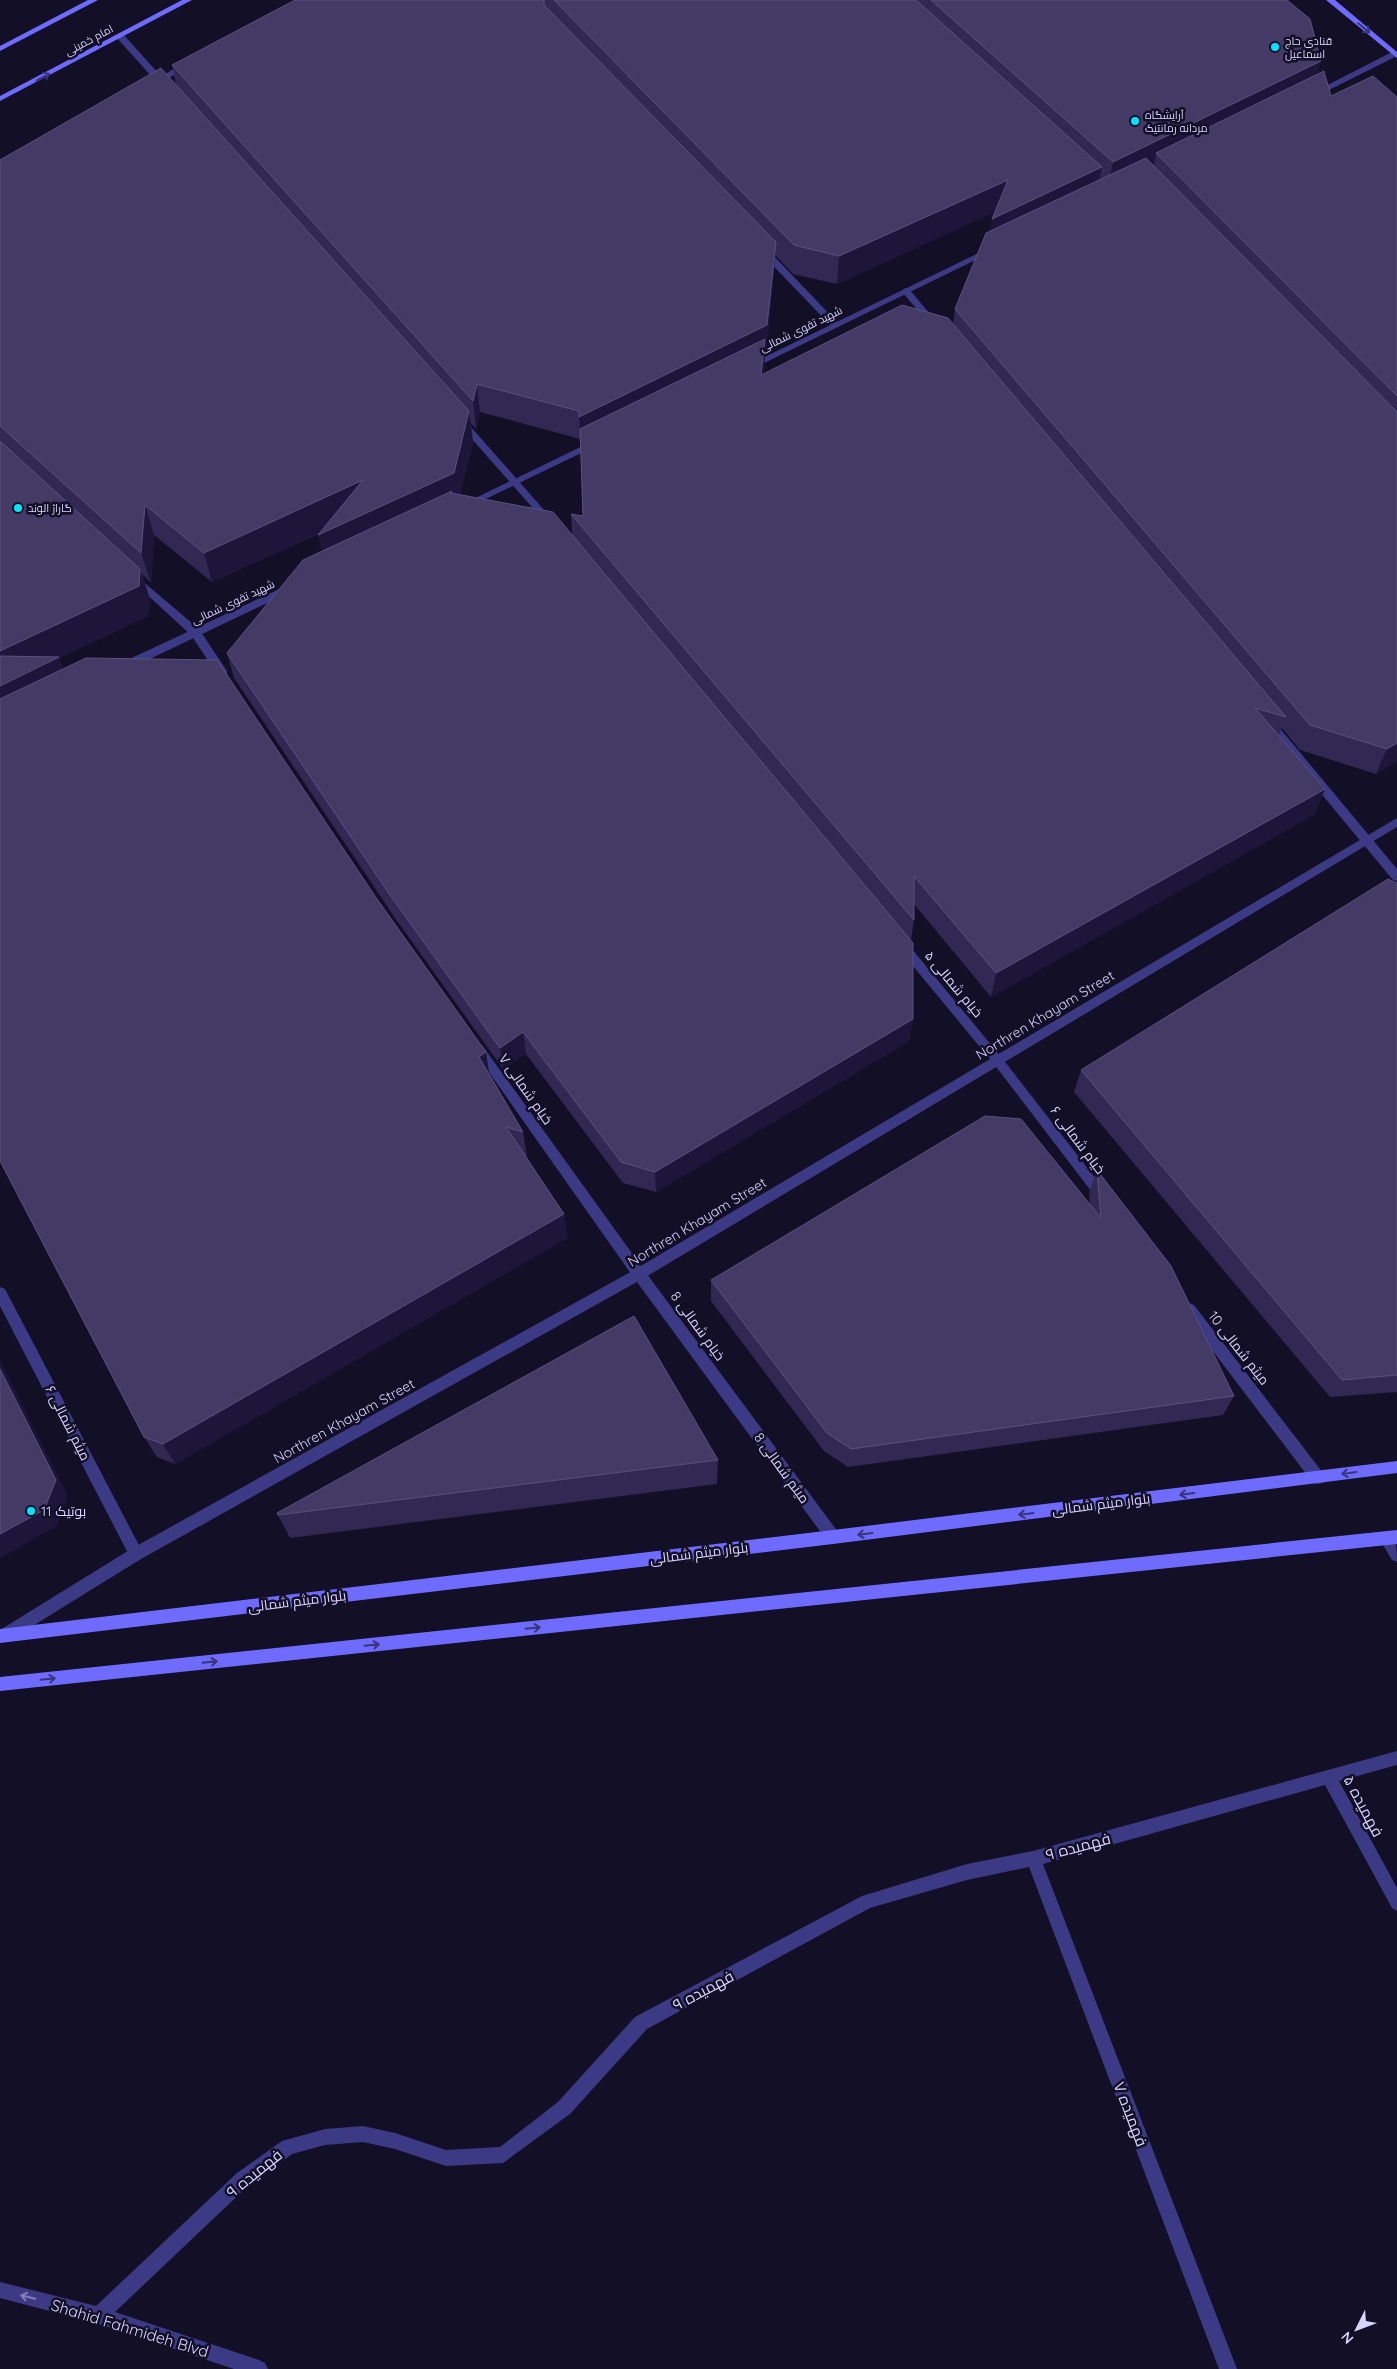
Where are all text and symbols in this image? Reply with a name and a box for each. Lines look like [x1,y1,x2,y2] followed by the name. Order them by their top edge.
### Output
[62,21,116,59] street label: امام خمینی
[1357,22,1370,33] one-way arrow
[1285,34,1332,61] place label: قنادی حاج اسماعیل
[1269,41,1281,53] marker: قنادی حاج اسماعیل
[35,72,50,81] one-way arrow
[1145,108,1208,135] place label: آرایشگاه مردانه رمانتیک
[1129,115,1141,127] marker: آرایشگاه مردانه رمانتیک
[757,303,845,355] street label: شهید تقوی شمالی
[28,501,72,515] place label: گاراژ الوند
[12,502,24,514] marker: گاراژ الوند
[189,577,277,627] street label: شهید تقوی شمالی
[920,947,987,1022] street label: خیام شمالی ۵
[972,966,1118,1064] street label: Northren Khayam Street
[494,1050,557,1129] street label: خیام شمالی ۷
[1046,1102,1109,1178] street label: خیام شمالی ۶
[624,1173,770,1271] street label: Northren Khayam Street
[666,1288,729,1365] street label: خیام شمالی 8
[1204,1307,1273,1389] street label: میثم شمالی 10
[270,1375,418,1467] street label: Northren Khayam Street
[40,1382,95,1464] street label: میثم شمالی ۶
[750,1429,814,1507] street label: میثم شمالی 8
[1341,1469,1357,1479] one-way arrow
[1051,1489,1151,1520] street label: بلوار میثم شمالی
[1180,1489,1196,1499] one-way arrow
[41,1502,86,1520] place label: بوتیک 11
[25,1505,37,1517] marker: بوتیک 11
[1019,1509,1035,1519] one-way arrow
[857,1529,873,1539] one-way arrow
[649,1538,749,1569] street label: بلوار میثم شمالی
[247,1586,347,1617] street label: بلوار میثم شمالی
[525,1623,541,1633] one-way arrow
[363,1640,379,1650] one-way arrow
[202,1657,218,1667] one-way arrow
[40,1674,56,1684] one-way arrow
[1339,1772,1389,1841] street label: فهمیده ۵
[1043,1828,1113,1865] street label: فهمیده ۹
[669,1966,737,2015] street label: فهمیده ۹
[1109,2079,1153,2150] street label: فهمیده ۷
[222,2144,287,2202] street label: فهمیده ۹
[21,2292,37,2301] one-way arrow
[49,2294,211,2362] street label: Shahid Fahmideh Blvd
[1332,2304,1382,2354] north arrow
[1337,2328,1357,2348] text: N

